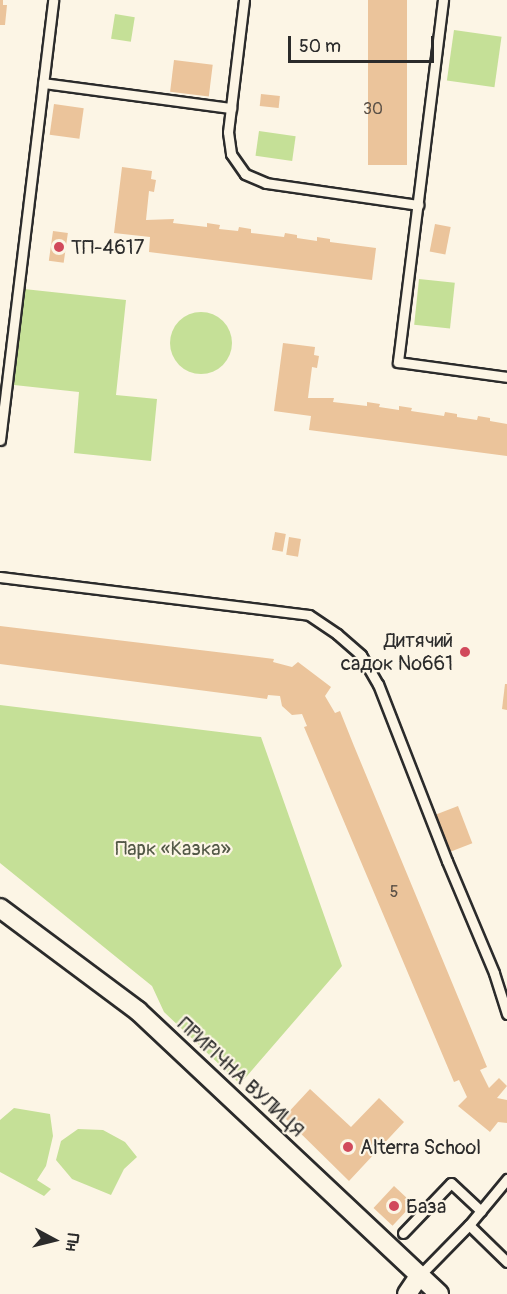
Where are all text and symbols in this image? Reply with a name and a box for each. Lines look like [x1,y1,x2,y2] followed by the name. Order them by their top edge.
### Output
[291,24,436,62] scale bar
[299,35,341,58] text: 50 m
[363,99,383,119] house number: 30
[71,235,144,259] place label: ТП-4617
[52,240,66,254] marker: ТП-4617
[341,628,453,675] place label: Дитячий садок №661
[458,645,472,659] marker: Дитячий садок №661
[115,836,231,860] park label: Парк «Казка»
[390,882,398,902] house number: 5
[173,1012,309,1142] street label: ПРИРІЧНА ВУЛИЦЯ
[360,1135,481,1159] place label: Alterra School
[341,1140,355,1154] marker: Alterra School
[406,1194,446,1218] place label: База
[387,1199,401,1213] marker: База
[24,1210,84,1270] north arrow
[61,1232,83,1252] text: Пн

